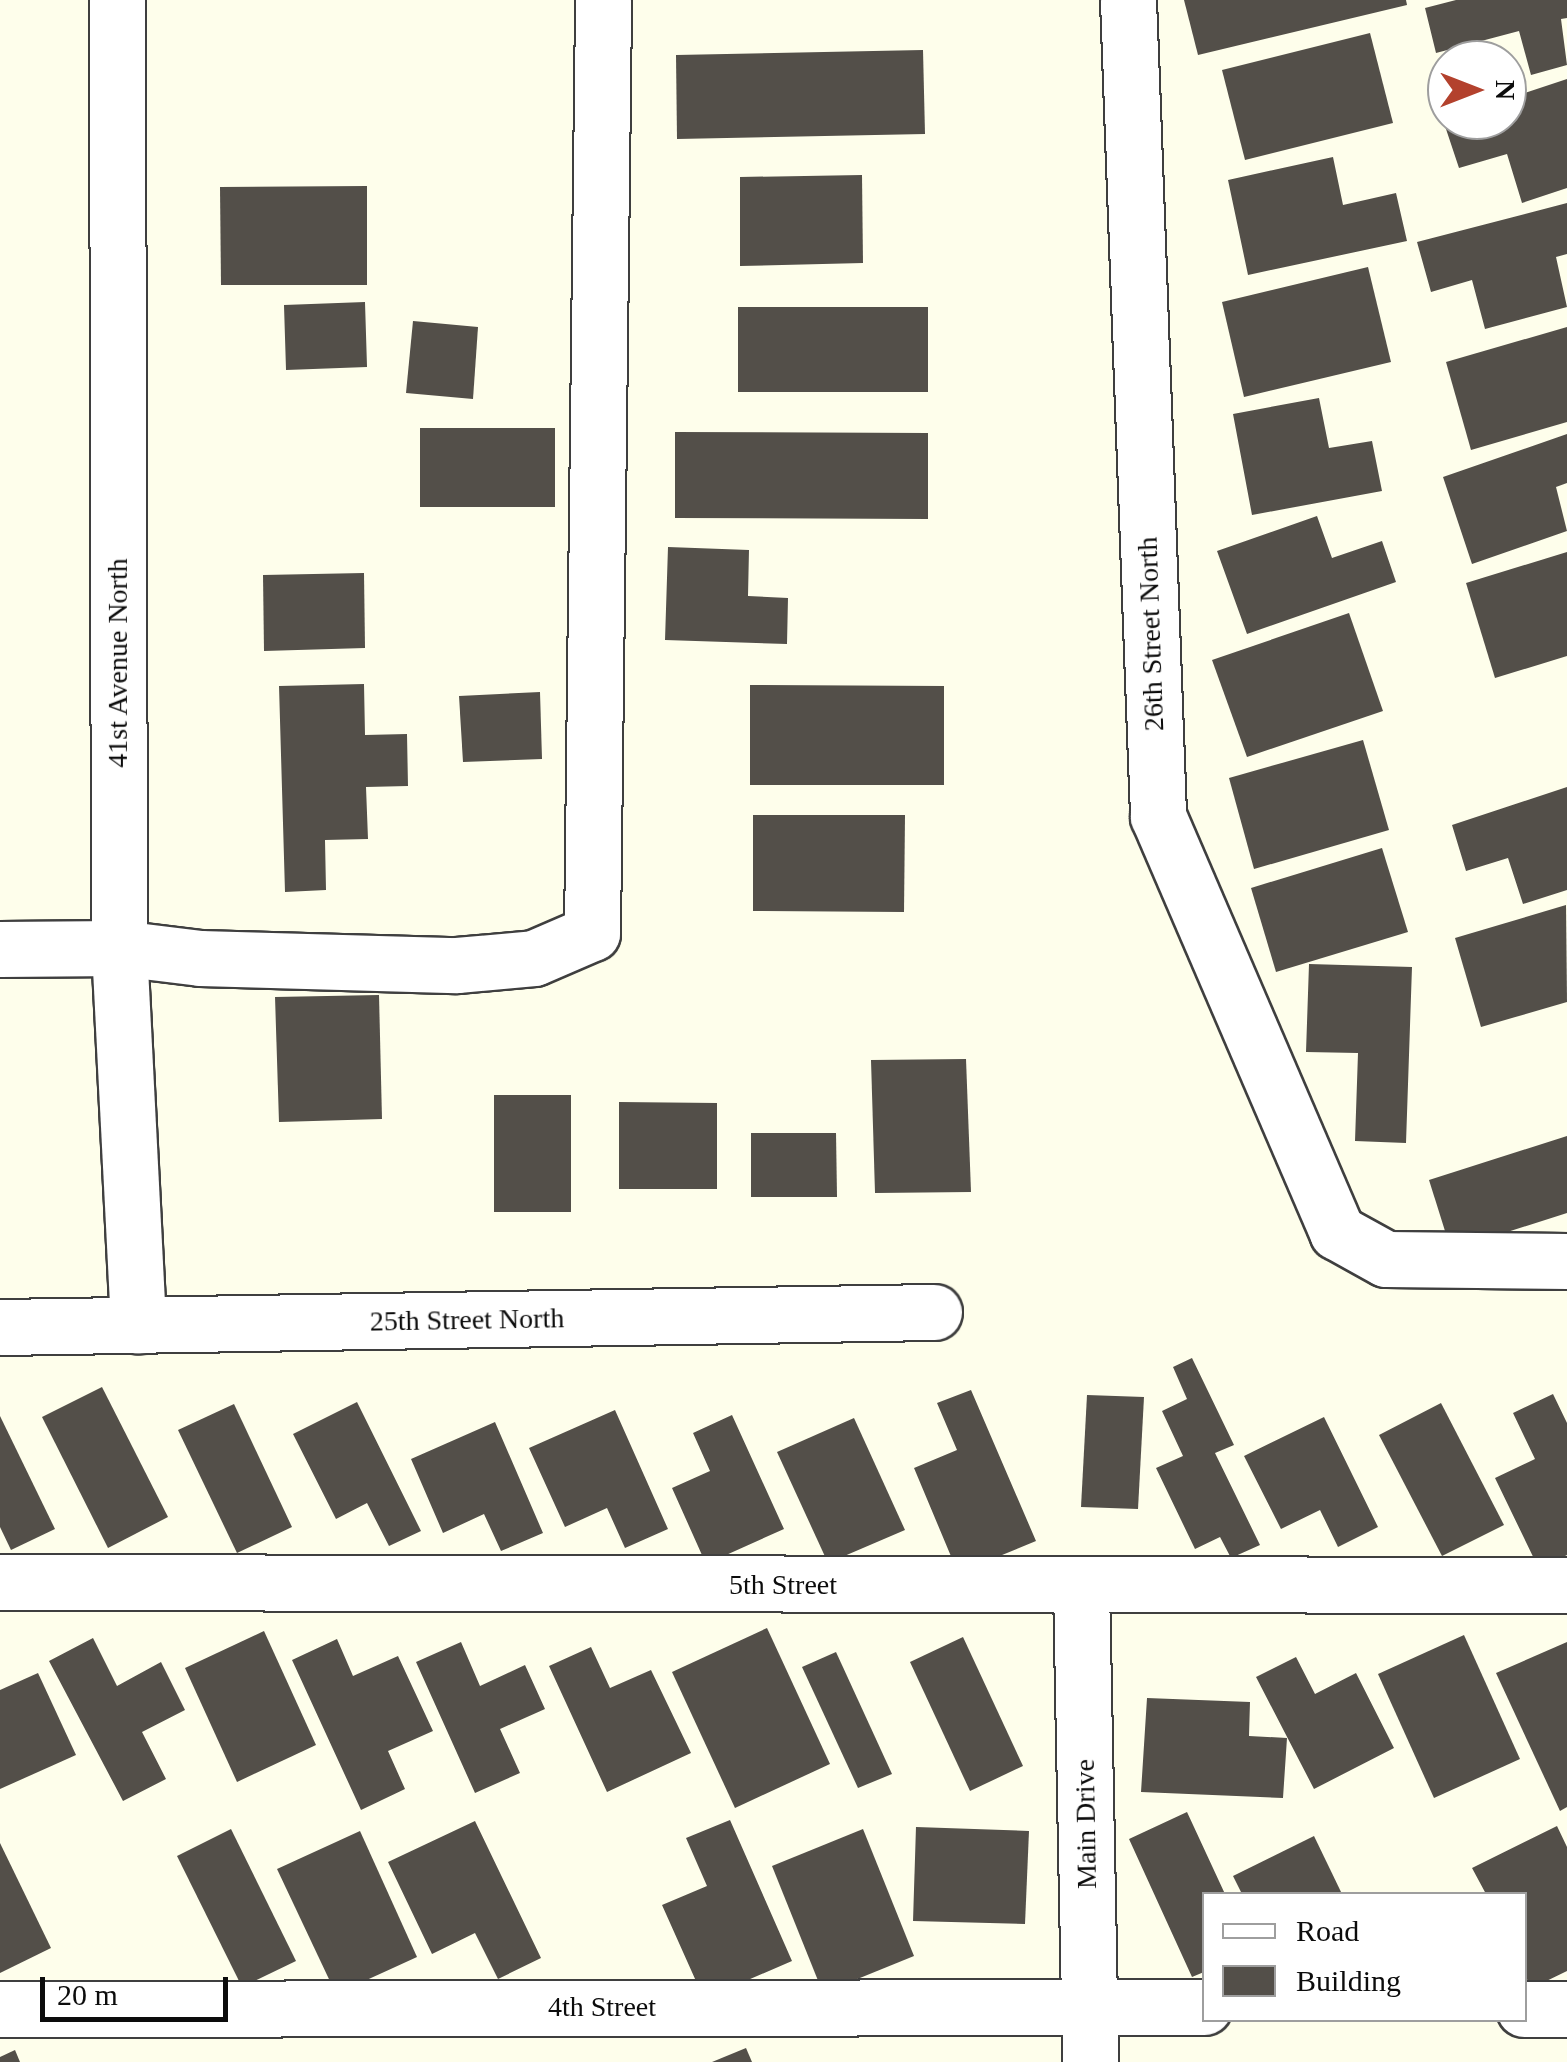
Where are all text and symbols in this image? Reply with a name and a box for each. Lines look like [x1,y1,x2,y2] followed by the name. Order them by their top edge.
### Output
[1427,40,1527,140] north arrow
[1490,80,1521,100] text: N
[1131,536,1171,732] street label: 26th Street North
[101,558,135,768] street label: 41st Avenue North
[370,1302,564,1338] street label: 25th Street North
[729,1568,837,1602] street label: 5th Street
[1068,1759,1104,1889] street label: Main Drive
[1202,1892,1527,2022] legend
[1296,1914,1359,1947] text: Road
[45,1957,232,2019] scale bar
[1296,1964,1401,1997] text: Building
[57,1978,118,2011] text: 20 m
[548,1990,656,2024] street label: 4th Street

